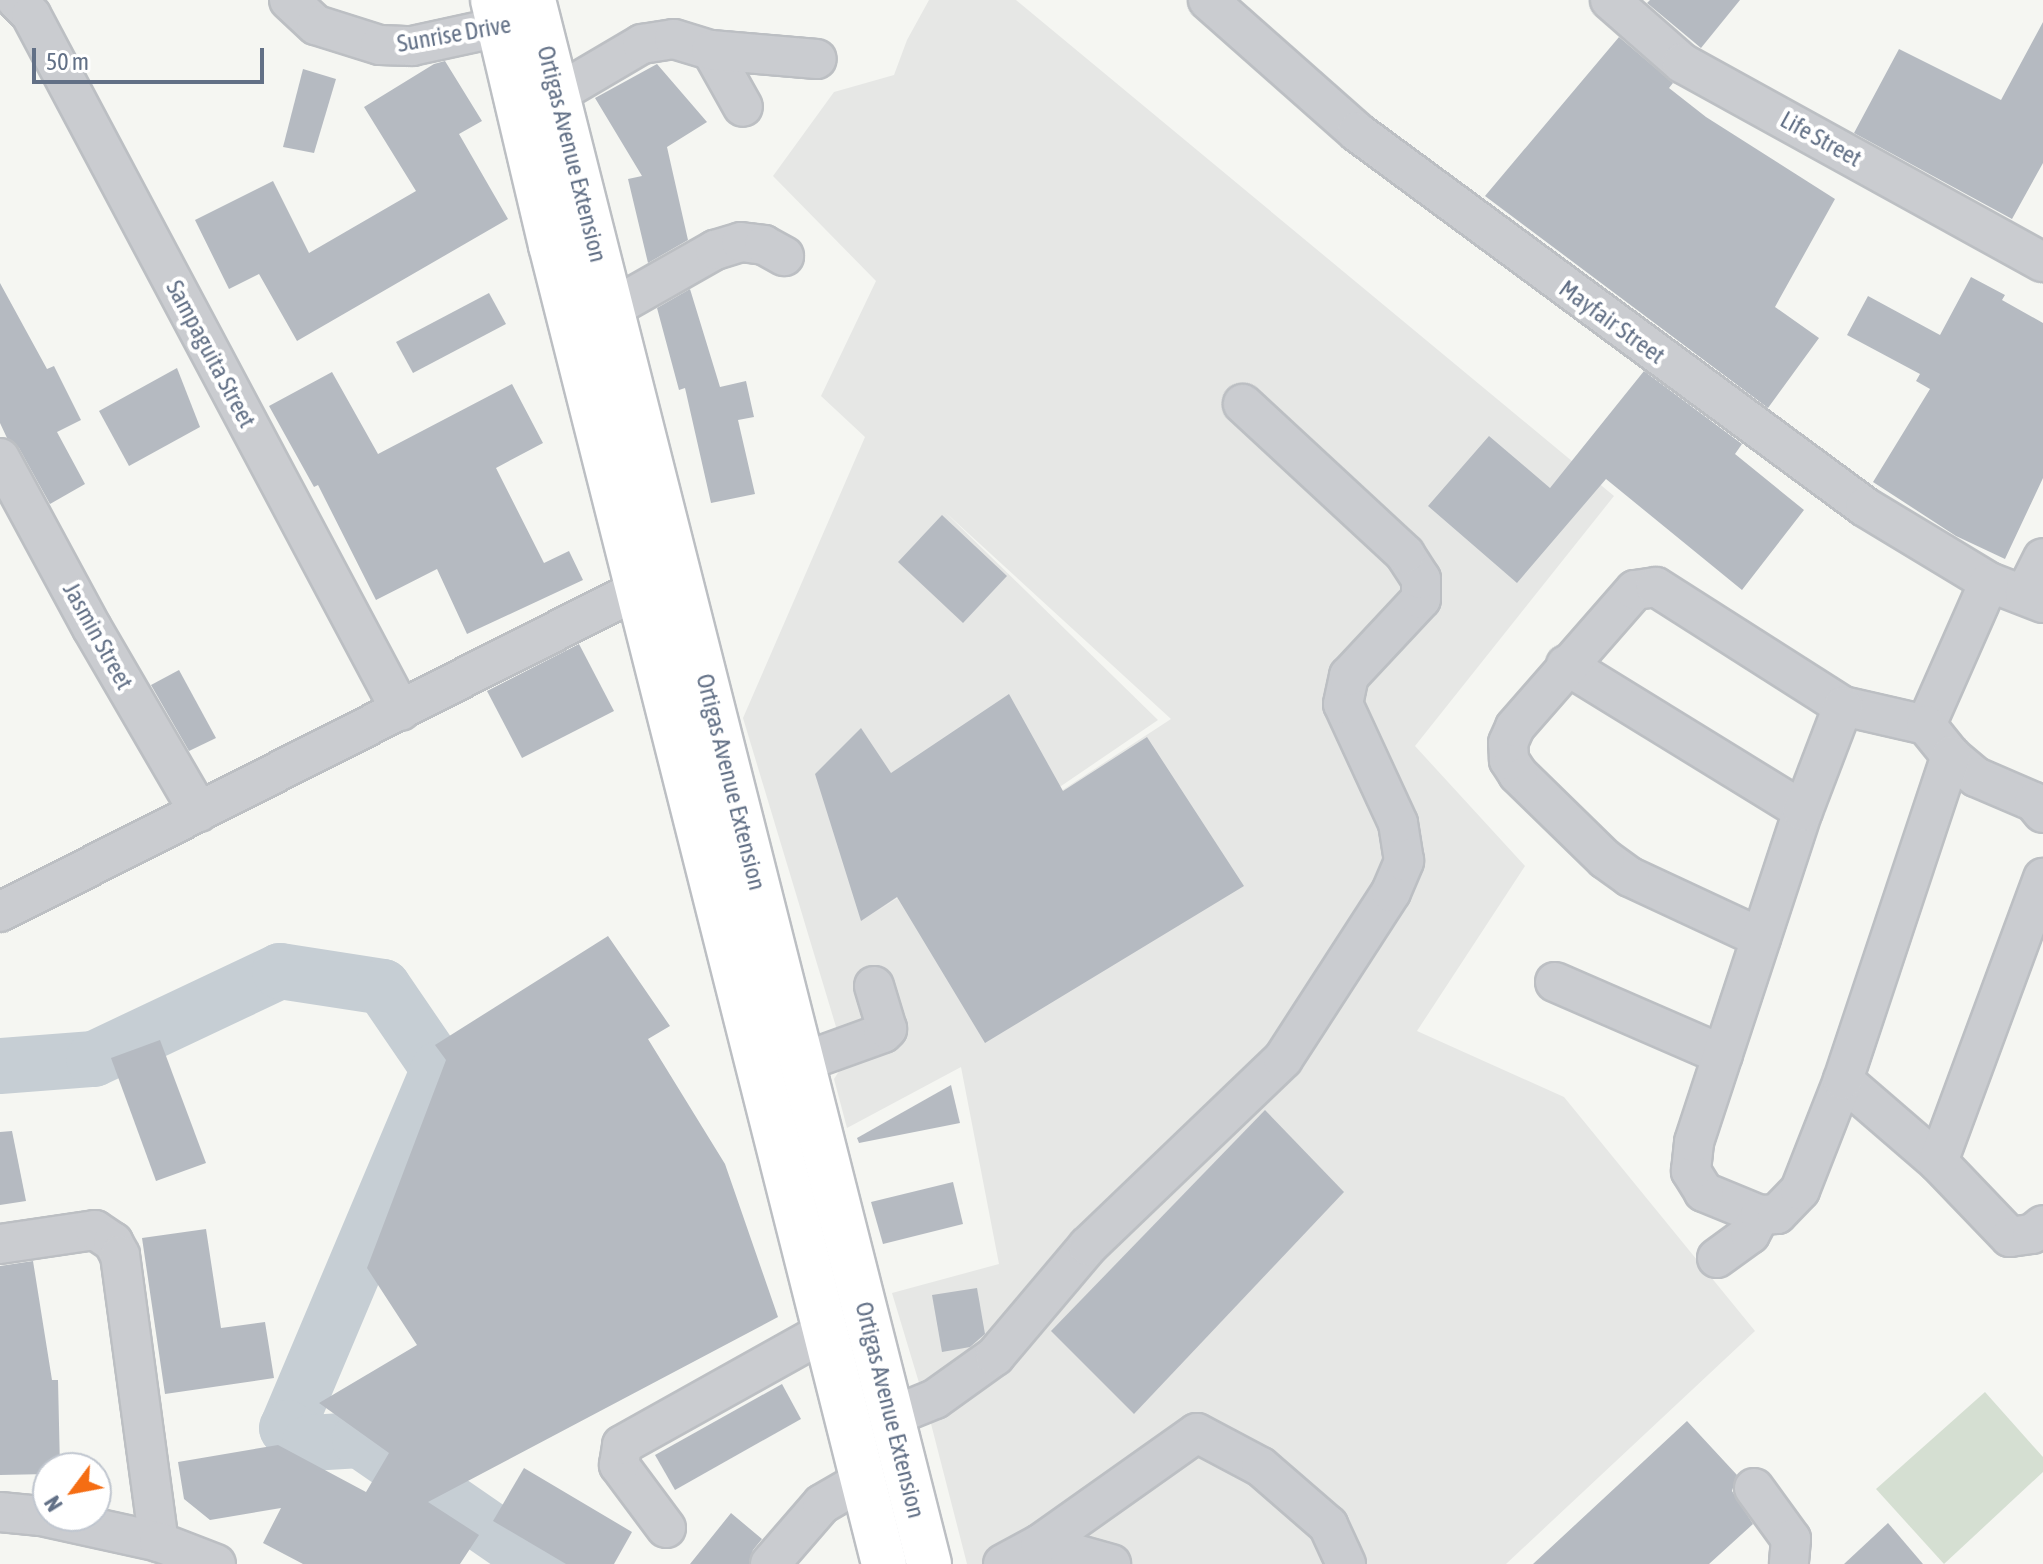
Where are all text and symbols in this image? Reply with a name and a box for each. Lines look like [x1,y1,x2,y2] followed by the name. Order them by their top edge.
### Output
[395,10,513,58] street label: Sunrise Drive
[36,32,268,82] scale bar
[531,43,613,265] street label: Ortigas Avenue Extension
[46,48,89,75] text: 50 m
[1775,105,1867,173] street label: Life Street
[1554,274,1670,370] street label: Mayfair Street
[160,275,262,433] street label: Sampaguita Street
[57,578,139,694] street label: Jasmin Street
[690,671,772,893] street label: Ortigas Avenue Extension
[849,1299,931,1521] street label: Ortigas Avenue Extension
[32,1452,112,1532] north arrow
[39,1491,68,1516] text: N

